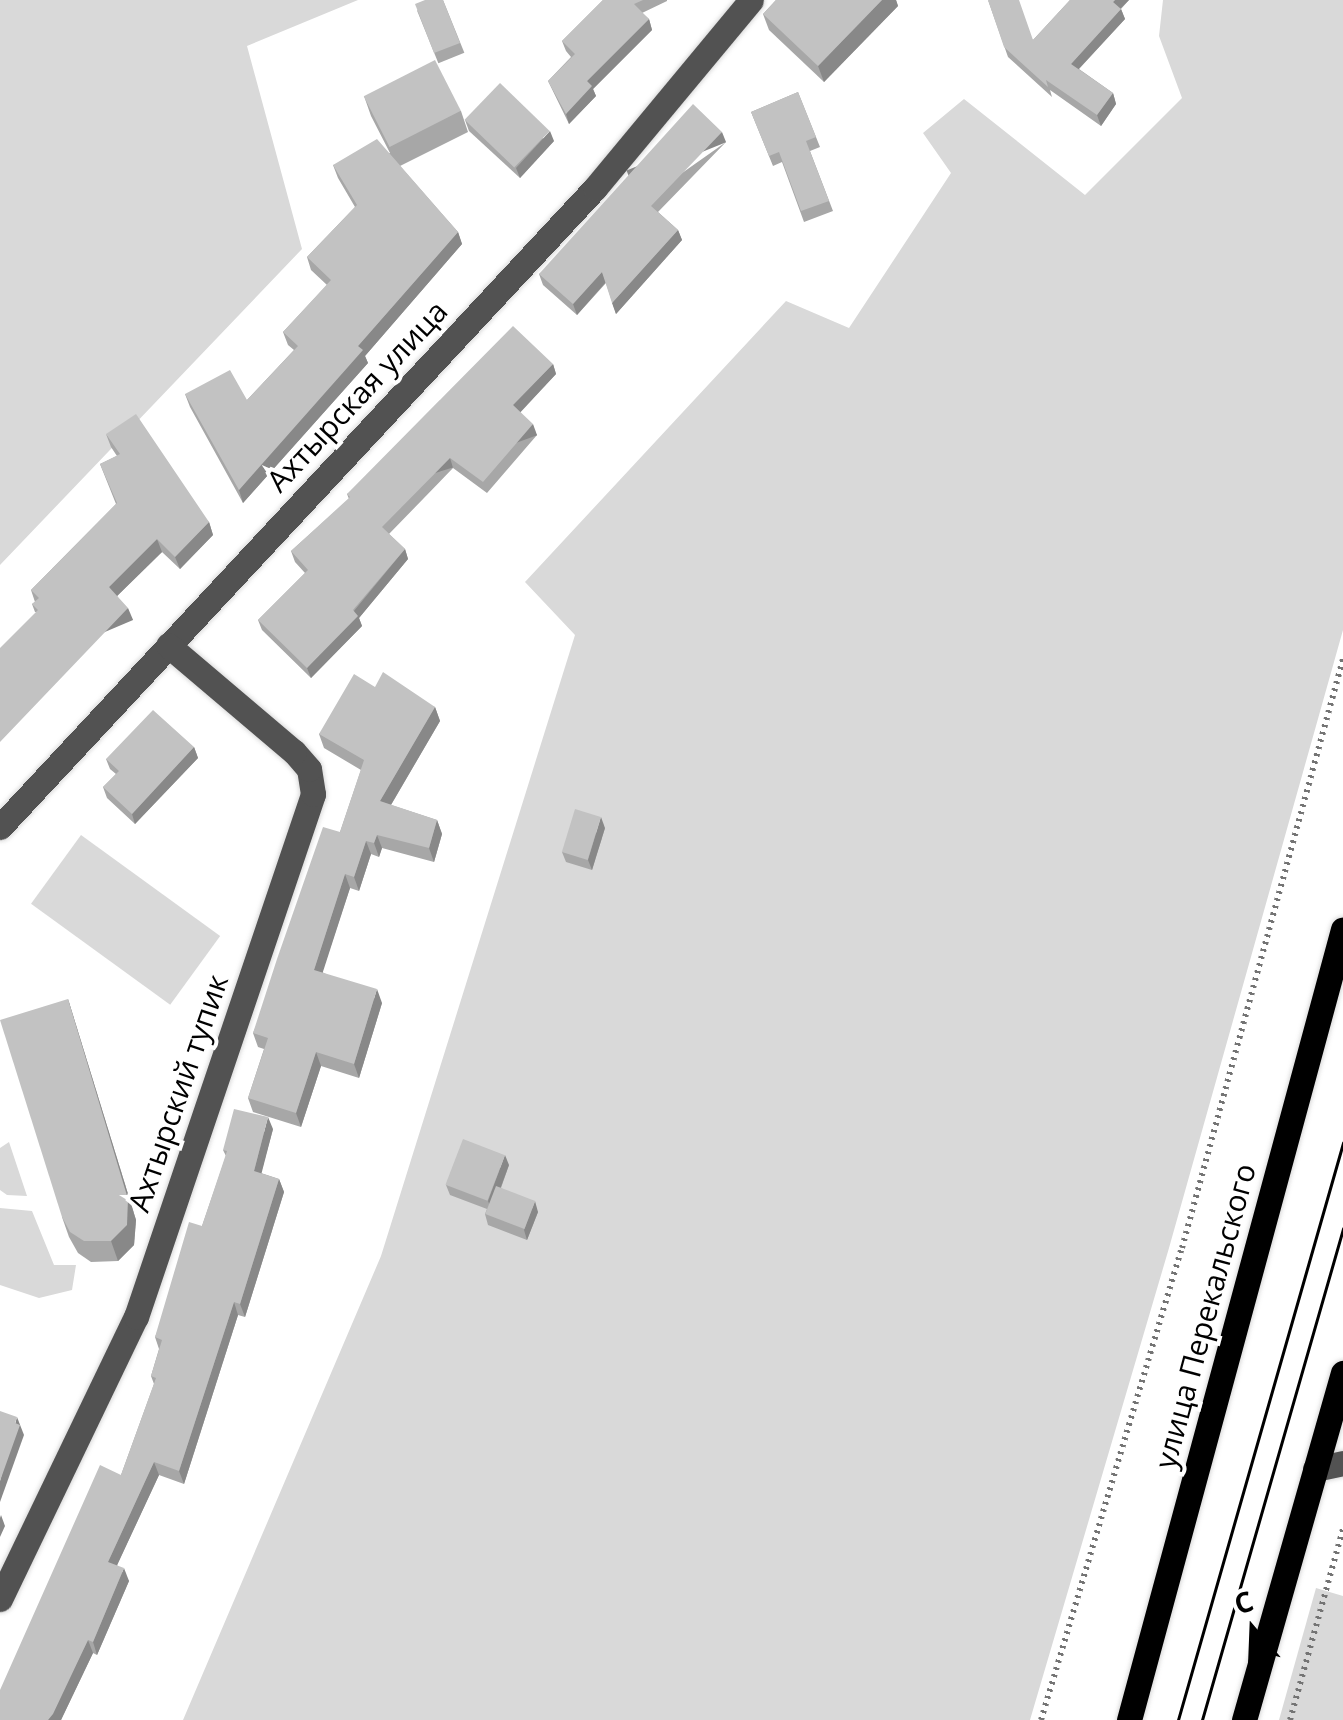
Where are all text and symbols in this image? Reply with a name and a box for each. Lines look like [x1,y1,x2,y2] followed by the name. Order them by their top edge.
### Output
[259,293,455,499] street label: Ахтырская улица
[121,970,235,1216] street label: Ахтырский тупик
[1147,1160,1263,1472] street label: улица Перекальского
[1203,1580,1303,1680] north arrow
[1229,1581,1258,1623] text: С

